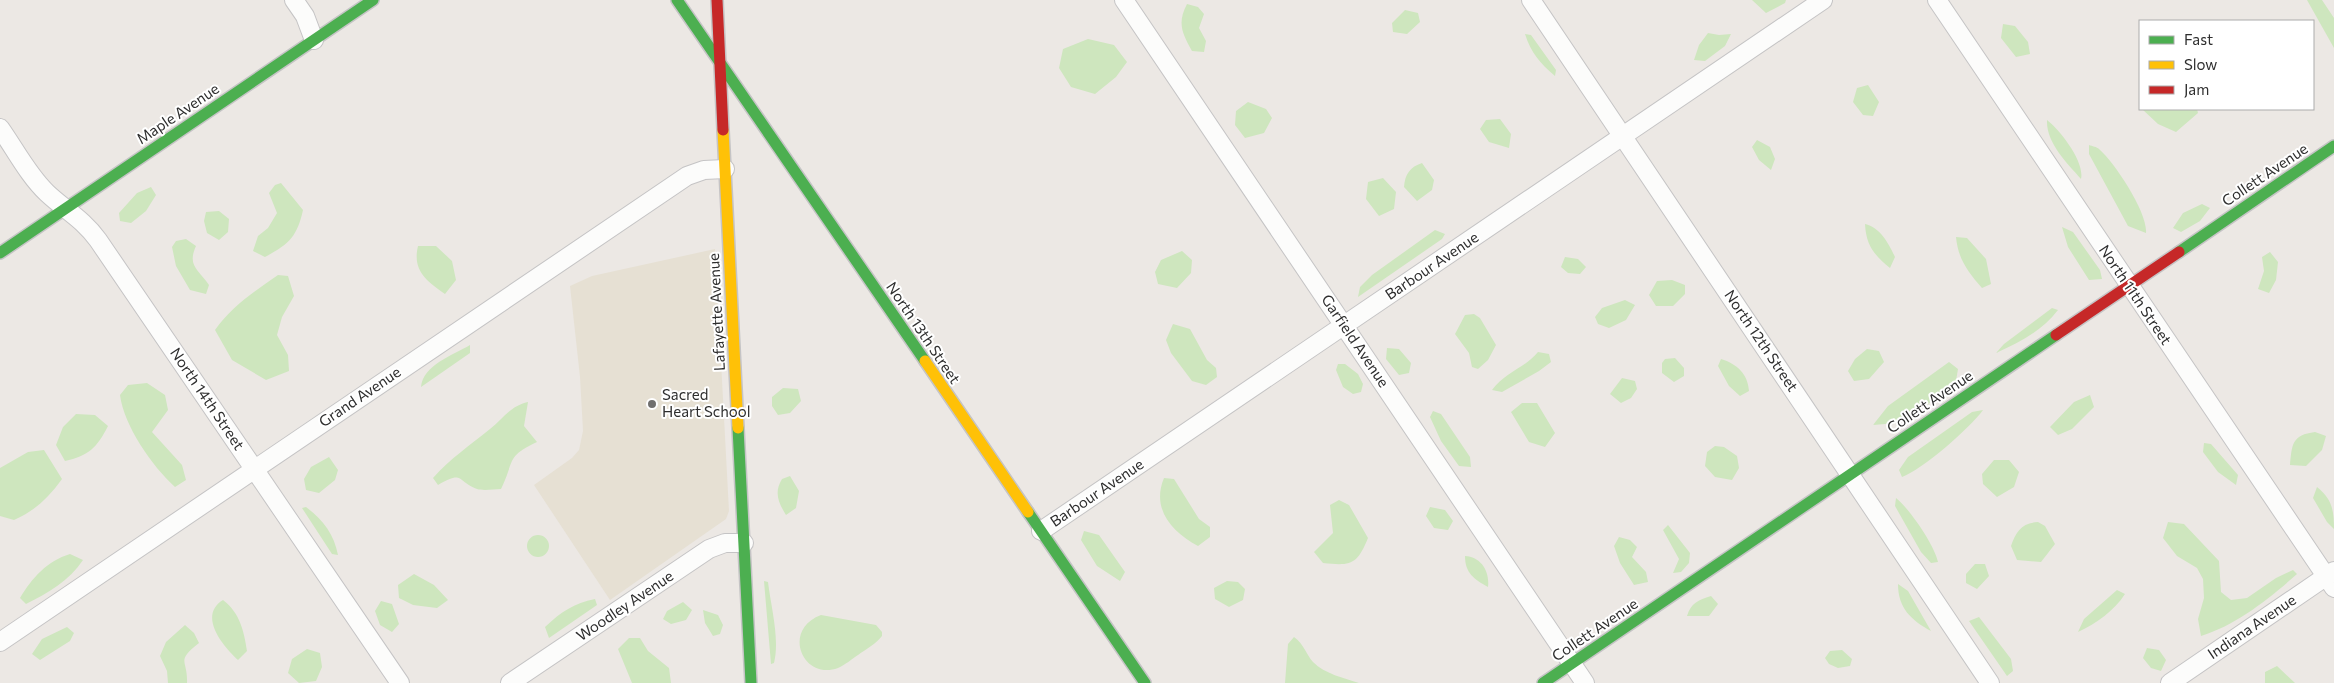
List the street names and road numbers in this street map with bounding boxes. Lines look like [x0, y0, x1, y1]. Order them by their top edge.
street label: Maple Avenue [133, 79, 222, 147]
street label: Collett Avenue [2218, 139, 2311, 210]
street label: Barbour Avenue [1381, 227, 1482, 303]
street label: North 11th Street [2096, 241, 2176, 348]
street label: Lafayette Avenue [704, 253, 728, 372]
street label: North 13th Street [883, 278, 965, 387]
street label: North 12th Street [1721, 286, 1802, 395]
street label: Garfield Avenue [1318, 291, 1393, 390]
street label: North 14th Street [167, 344, 249, 453]
street label: Grand Avenue [315, 362, 404, 430]
street label: Collett Avenue [1883, 366, 1976, 437]
street label: Barbour Avenue [1046, 454, 1147, 530]
street label: Woodley Avenue [573, 566, 676, 644]
street label: Indiana Avenue [2204, 590, 2299, 662]
street label: Collett Avenue [1548, 594, 1641, 665]

